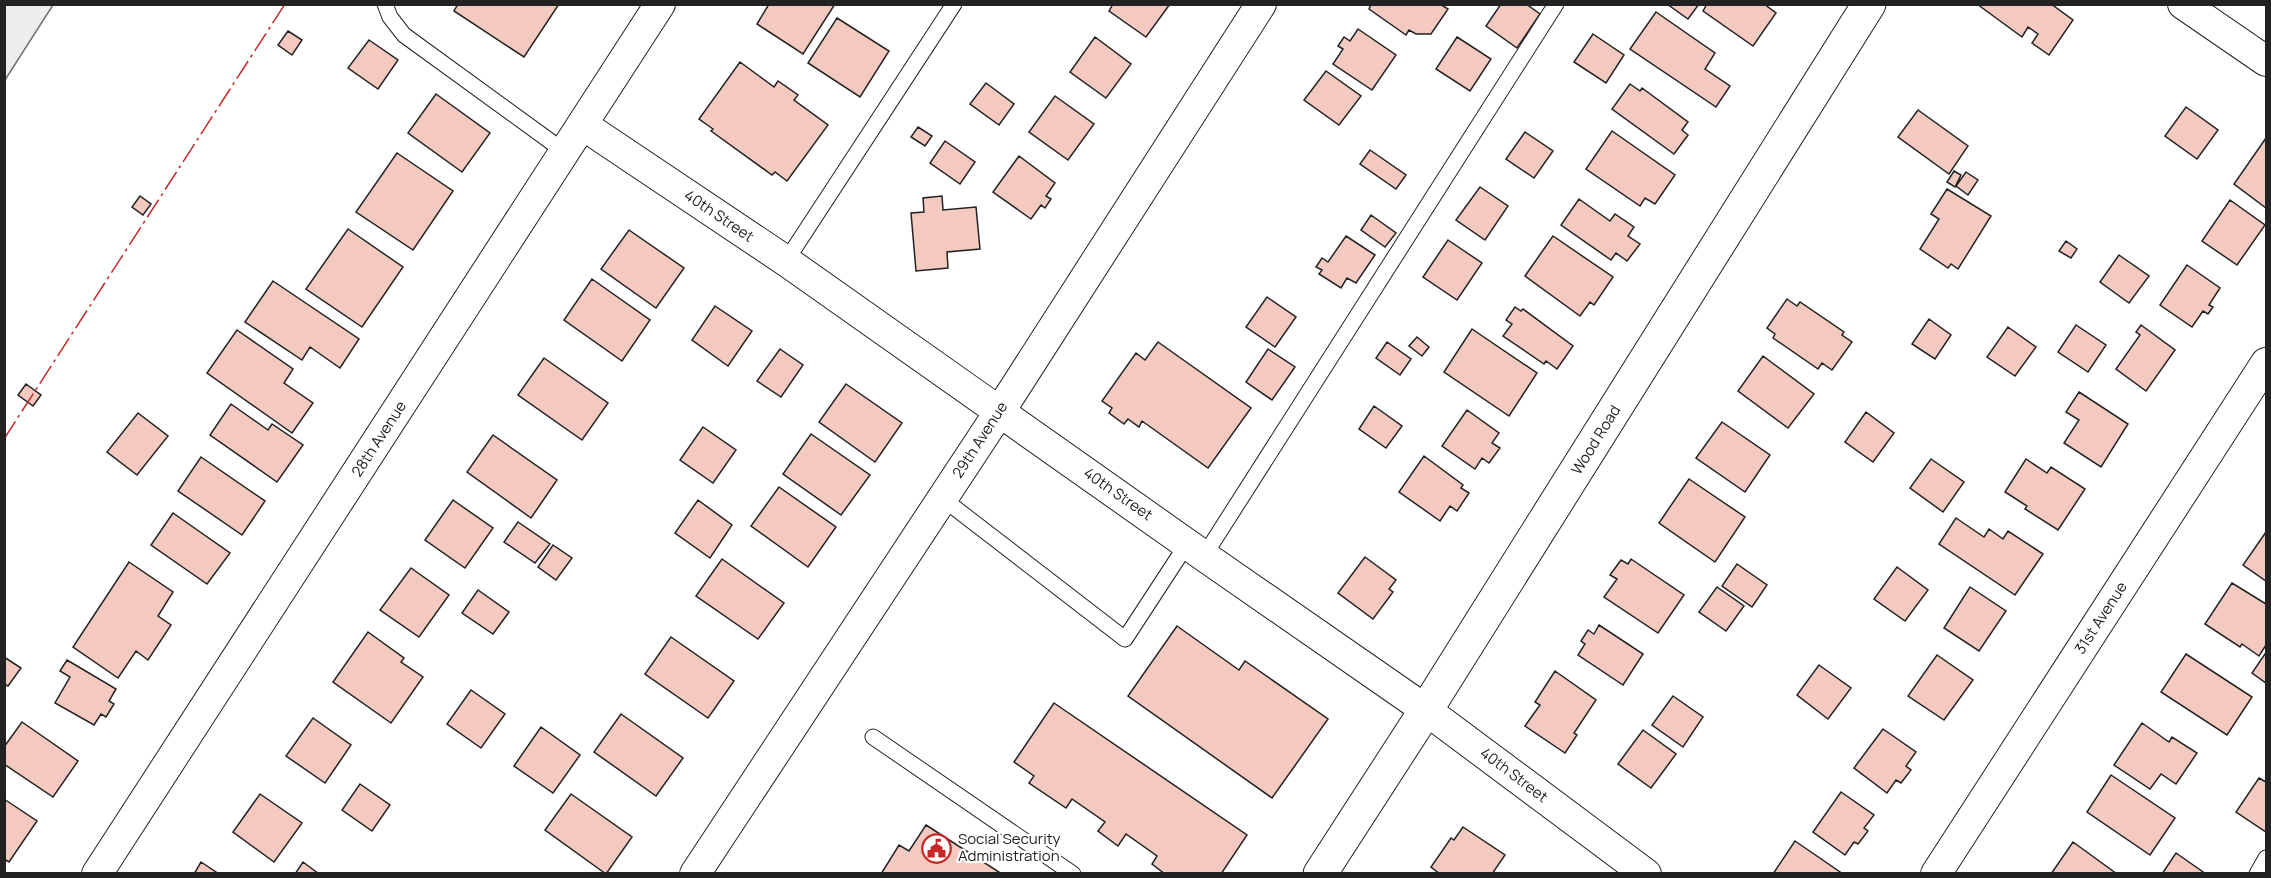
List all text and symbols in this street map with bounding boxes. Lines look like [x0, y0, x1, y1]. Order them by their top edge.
street label: 40th Street [680, 185, 758, 247]
street label: 28th Avenue [346, 397, 411, 481]
street label: 29th Avenue [947, 397, 1012, 482]
street label: Wood Road [1566, 401, 1625, 479]
street label: 40th Street [1080, 462, 1157, 525]
street label: 31st Avenue [2069, 577, 2132, 658]
street label: 40th Street [1476, 742, 1553, 807]
place label: Social Security Administration [958, 828, 1060, 866]
public building icon: Social Security Administration [921, 832, 953, 864]

